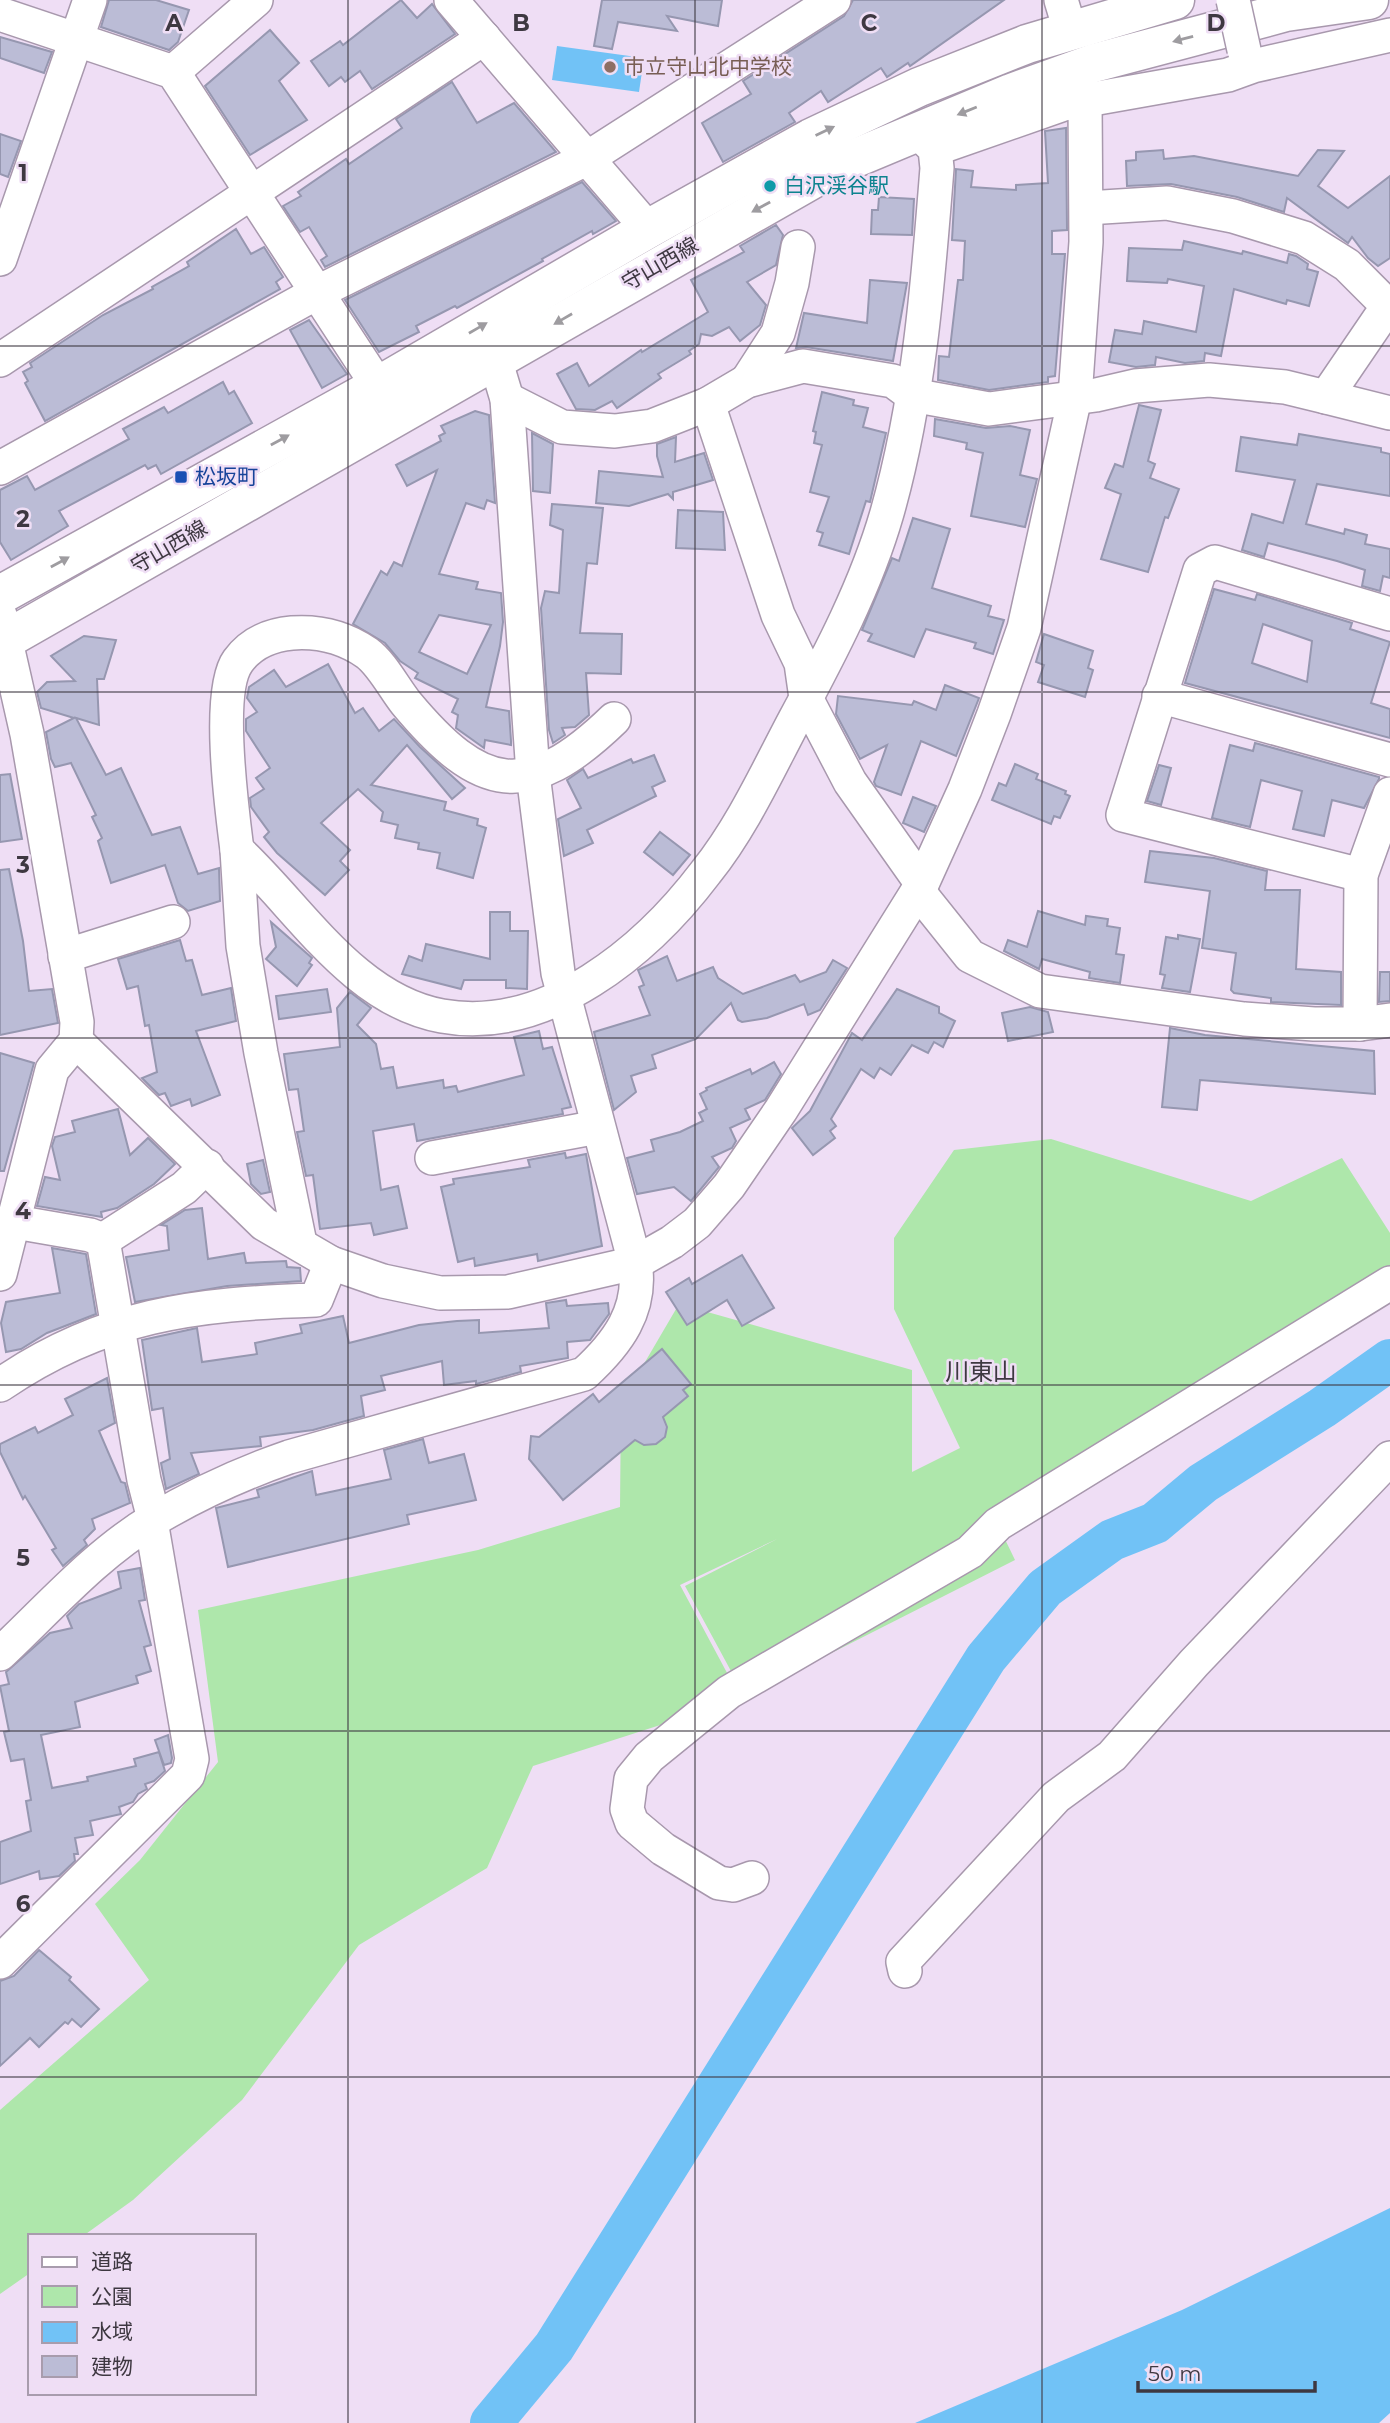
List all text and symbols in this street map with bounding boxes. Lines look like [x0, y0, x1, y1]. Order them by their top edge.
text: A [164, 9, 183, 37]
text: B [512, 9, 530, 37]
text: C [861, 9, 878, 37]
text: D [1207, 9, 1226, 37]
one-way arrow [1172, 35, 1193, 45]
place label: 市立守山北中学校 [624, 54, 792, 79]
marker: 市立守山北中学校 [602, 59, 618, 75]
one-way arrow [956, 105, 977, 116]
one-way arrow [815, 125, 835, 137]
text: 1 [18, 159, 28, 187]
place label: 白沢渓谷駅 [784, 173, 889, 198]
marker: 白沢渓谷駅 [762, 178, 778, 194]
one-way arrow [752, 201, 771, 213]
street label: 守山西線 [617, 232, 702, 295]
one-way arrow [554, 313, 573, 325]
one-way arrow [468, 322, 488, 334]
one-way arrow [271, 434, 290, 446]
place label: 松坂町 [195, 464, 258, 489]
marker: 松坂町 [173, 469, 189, 485]
text: 2 [16, 505, 30, 533]
street label: 守山西線 [126, 515, 211, 578]
one-way arrow [50, 556, 69, 568]
text: 3 [15, 851, 30, 879]
text: 4 [15, 1197, 31, 1225]
district label: 川東山 [945, 1357, 1017, 1386]
text: 5 [16, 1544, 30, 1572]
text: 6 [16, 1890, 31, 1918]
legend [28, 2234, 256, 2395]
text: 道路 [91, 2249, 133, 2274]
text: 公園 [91, 2284, 133, 2309]
text: 水域 [91, 2319, 133, 2344]
scale bar [1138, 2350, 1315, 2394]
text: 建物 [91, 2354, 133, 2379]
text: 50 m [1148, 2361, 1202, 2386]

